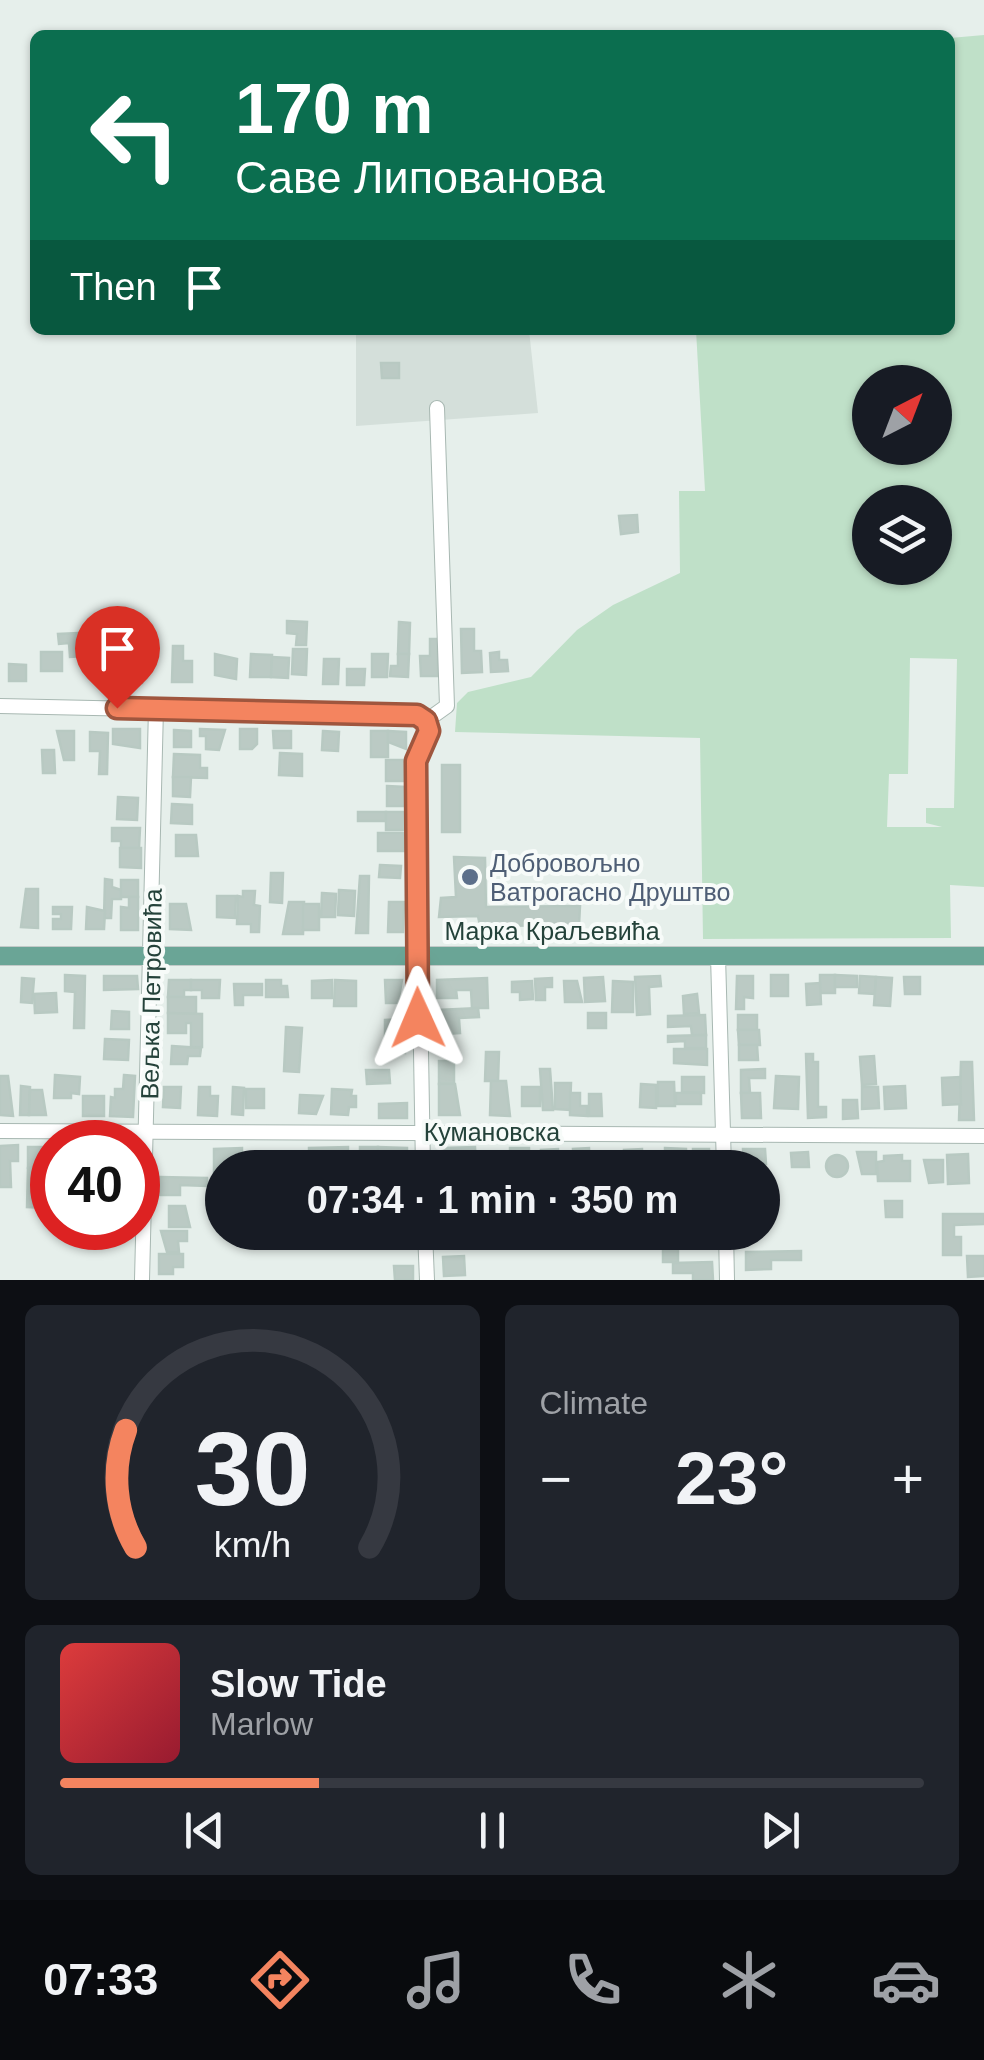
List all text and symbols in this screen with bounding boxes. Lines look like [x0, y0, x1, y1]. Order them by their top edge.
icon: left [70, 70, 200, 200]
text: 170 m [235, 70, 433, 148]
text: Саве Липованова [235, 152, 605, 203]
icon: arrive [177, 260, 232, 315]
text: Then [70, 266, 157, 308]
north arrow [852, 365, 952, 465]
map controls [852, 365, 952, 585]
button: layers [852, 485, 952, 585]
pin [75, 606, 160, 709]
icon: arrive [90, 621, 145, 676]
place label: Добровољно Ватрогасно Друштво [490, 849, 730, 906]
marker: Добровољно Ватрогасно Друштво [459, 866, 481, 888]
street label: Вељка Петровића [135, 888, 167, 1100]
street label: Марка Краљевића [444, 917, 660, 945]
position arrow [366, 966, 470, 1070]
street label: Кумановска [424, 1118, 560, 1146]
speed limit sign: 40 [30, 1120, 160, 1250]
text: 07:34 · 1 min · 350 m [307, 1179, 678, 1221]
text: Climate [540, 1385, 648, 1421]
text: 30 [194, 1411, 310, 1527]
text: 23° [675, 1436, 788, 1520]
text: − [540, 1448, 572, 1510]
text: + [892, 1448, 924, 1510]
text: km/h [214, 1525, 291, 1565]
text: Slow Tide [210, 1663, 387, 1705]
text: Marlow [210, 1706, 313, 1742]
icon: previous [177, 1803, 232, 1858]
icon: pause [465, 1803, 520, 1858]
icon: next [753, 1803, 808, 1858]
icon: directions [245, 1945, 315, 2015]
icon: music [401, 1945, 471, 2015]
icon: phone [558, 1945, 628, 2015]
icon: climate [714, 1945, 784, 2015]
icon: car [871, 1945, 941, 2015]
text: 07:33 [43, 1954, 158, 2005]

